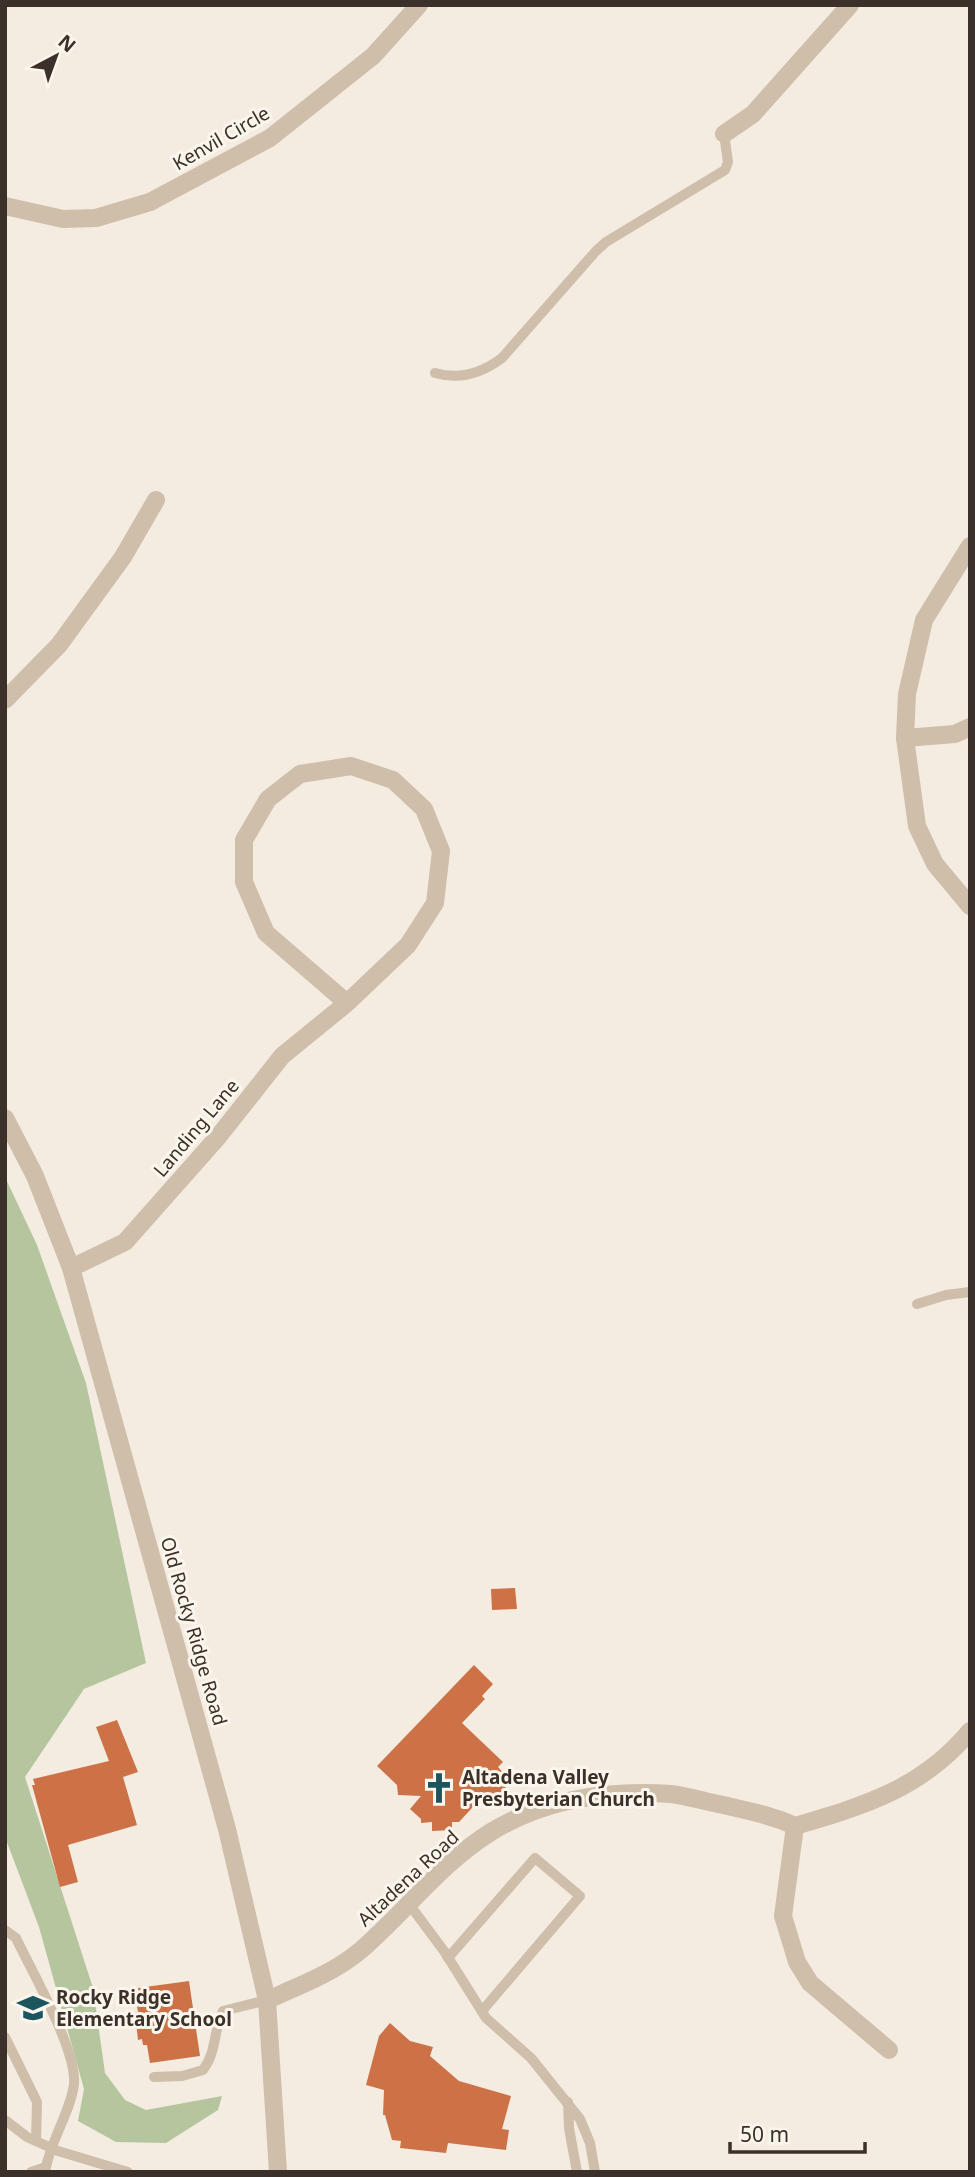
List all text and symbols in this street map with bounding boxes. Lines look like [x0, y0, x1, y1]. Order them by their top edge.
north arrow [21, 21, 91, 91]
text: N [53, 28, 82, 58]
street label: Kenvil Circle [168, 100, 274, 176]
street label: Landing Lane [147, 1074, 245, 1182]
street label: Old Rocky Ridge Road [155, 1534, 233, 1728]
place label: Altadena Valley Presbyterian Church [462, 1764, 655, 1812]
church icon: Altadena Valley Presbyterian Church [422, 1771, 456, 1805]
street label: Altadena Road [352, 1824, 464, 1932]
place label: Rocky Ridge Elementary School [56, 1984, 232, 2032]
school or university icon: Rocky Ridge Elementary School [16, 1991, 50, 2025]
scale bar [730, 2110, 865, 2154]
text: 50 m [740, 2120, 789, 2148]

